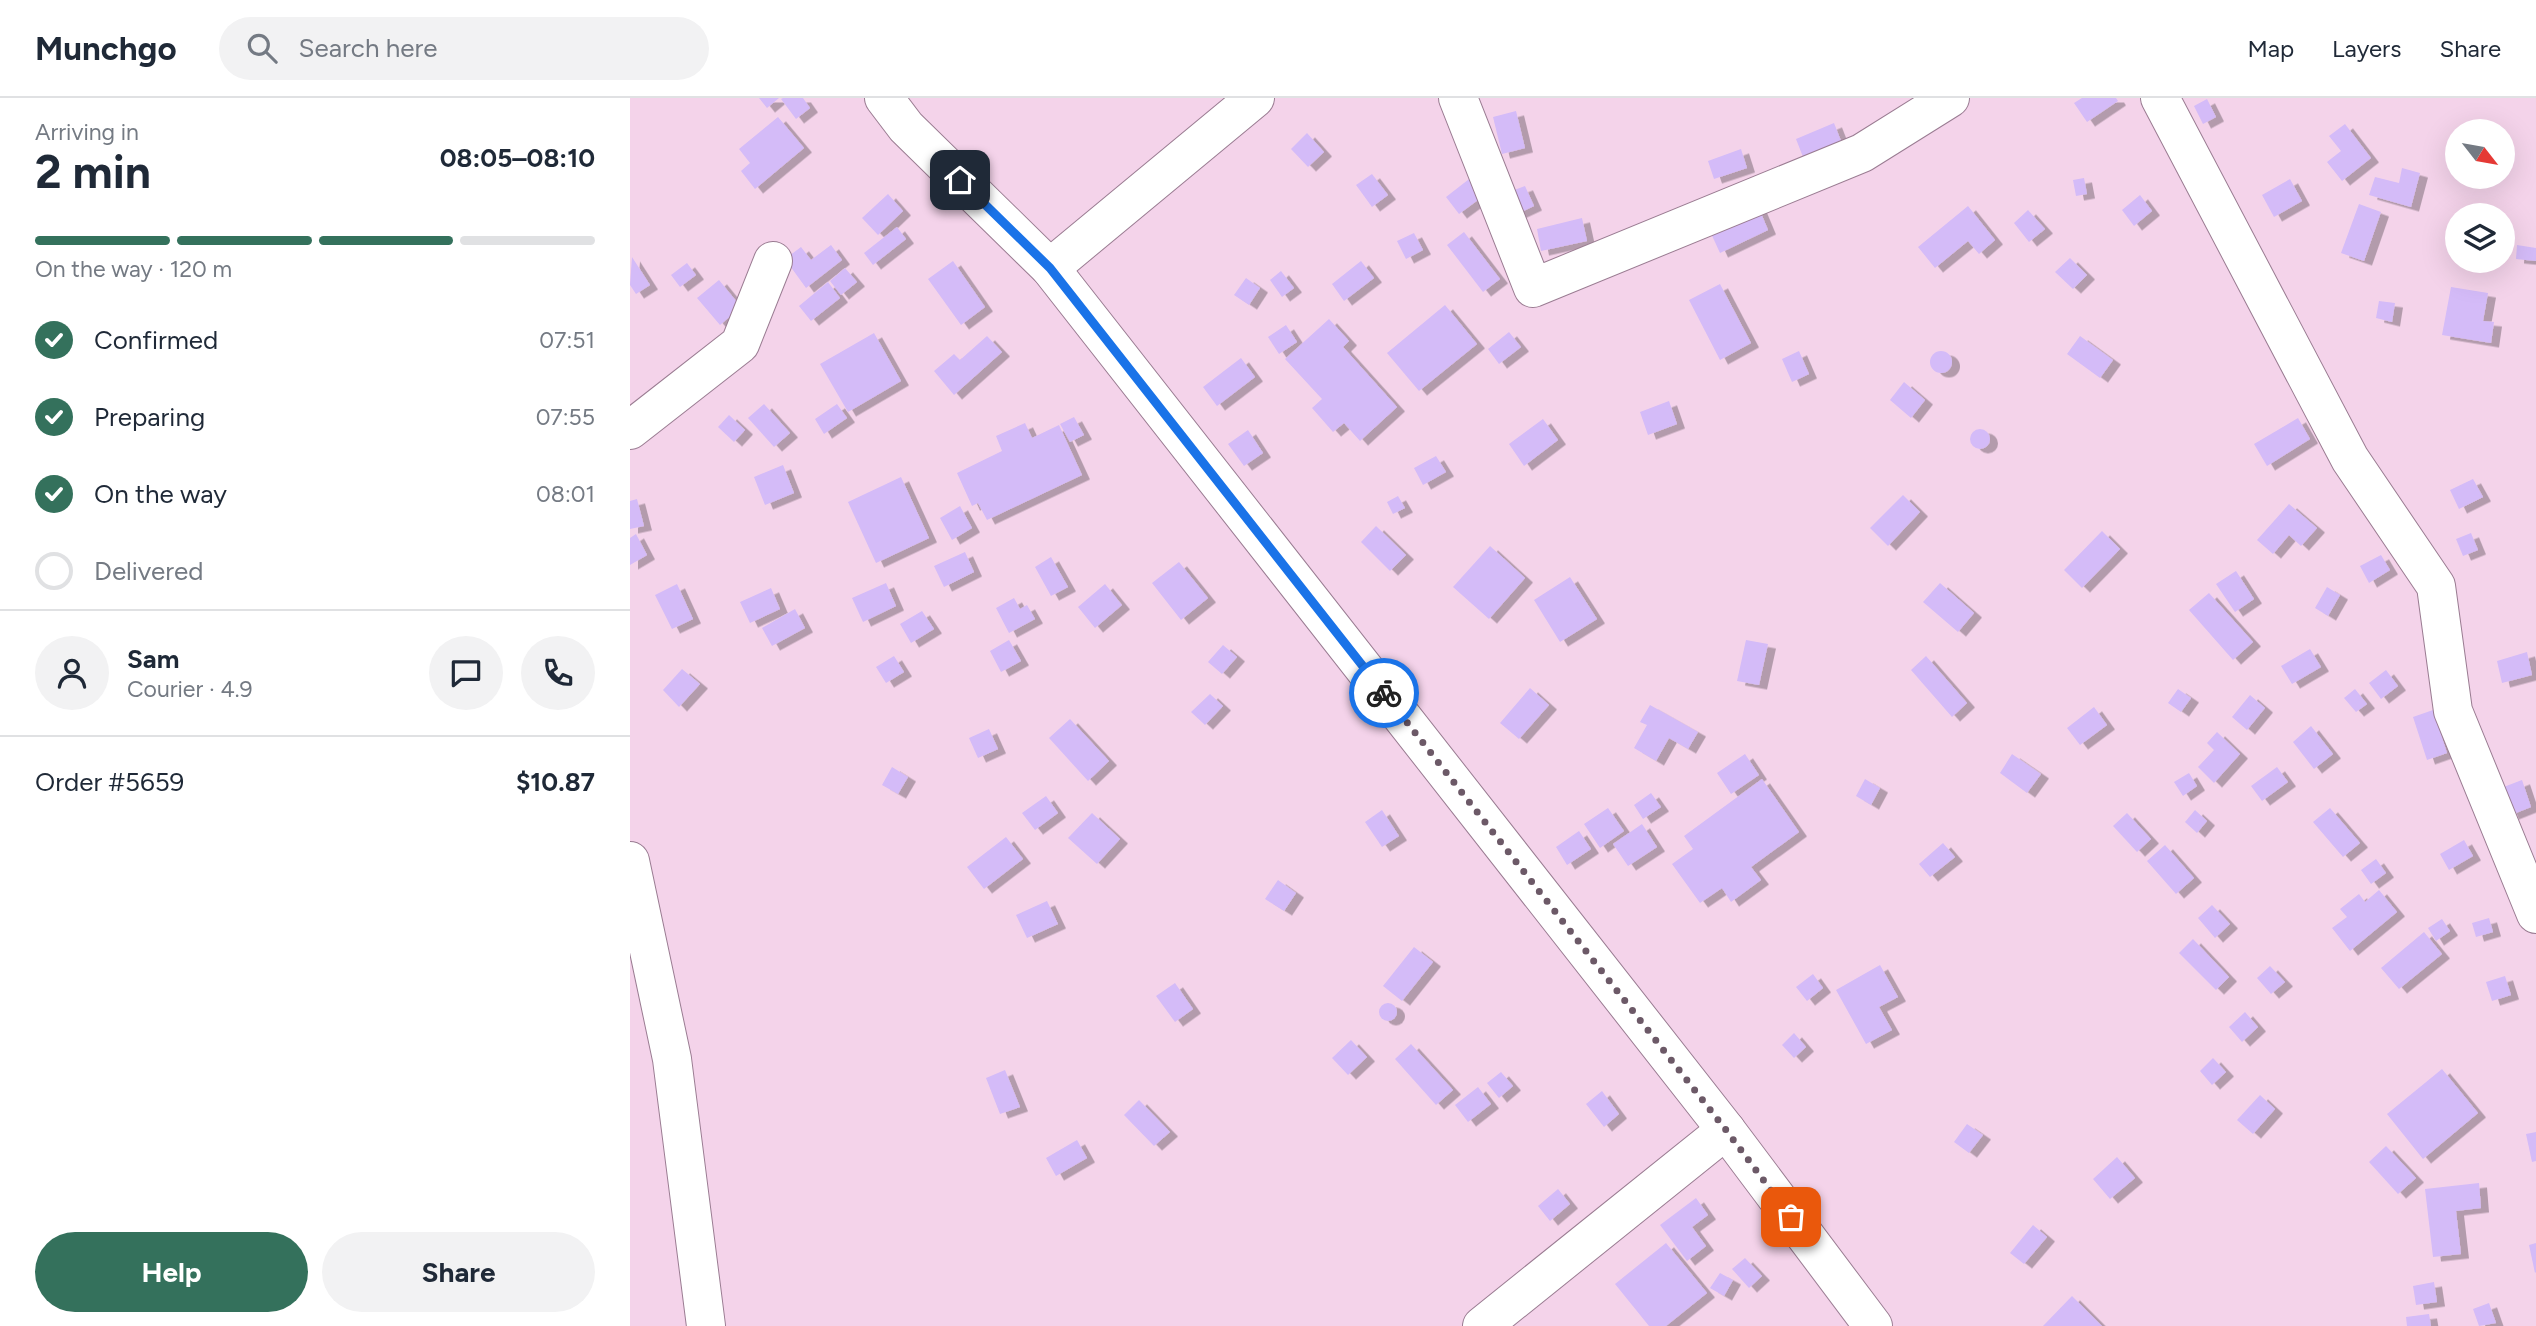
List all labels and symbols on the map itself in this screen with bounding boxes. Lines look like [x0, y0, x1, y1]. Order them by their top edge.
north arrow [2445, 119, 2515, 189]
pin [930, 150, 990, 210]
courier [1349, 658, 1419, 728]
pin [1761, 1187, 1821, 1247]

